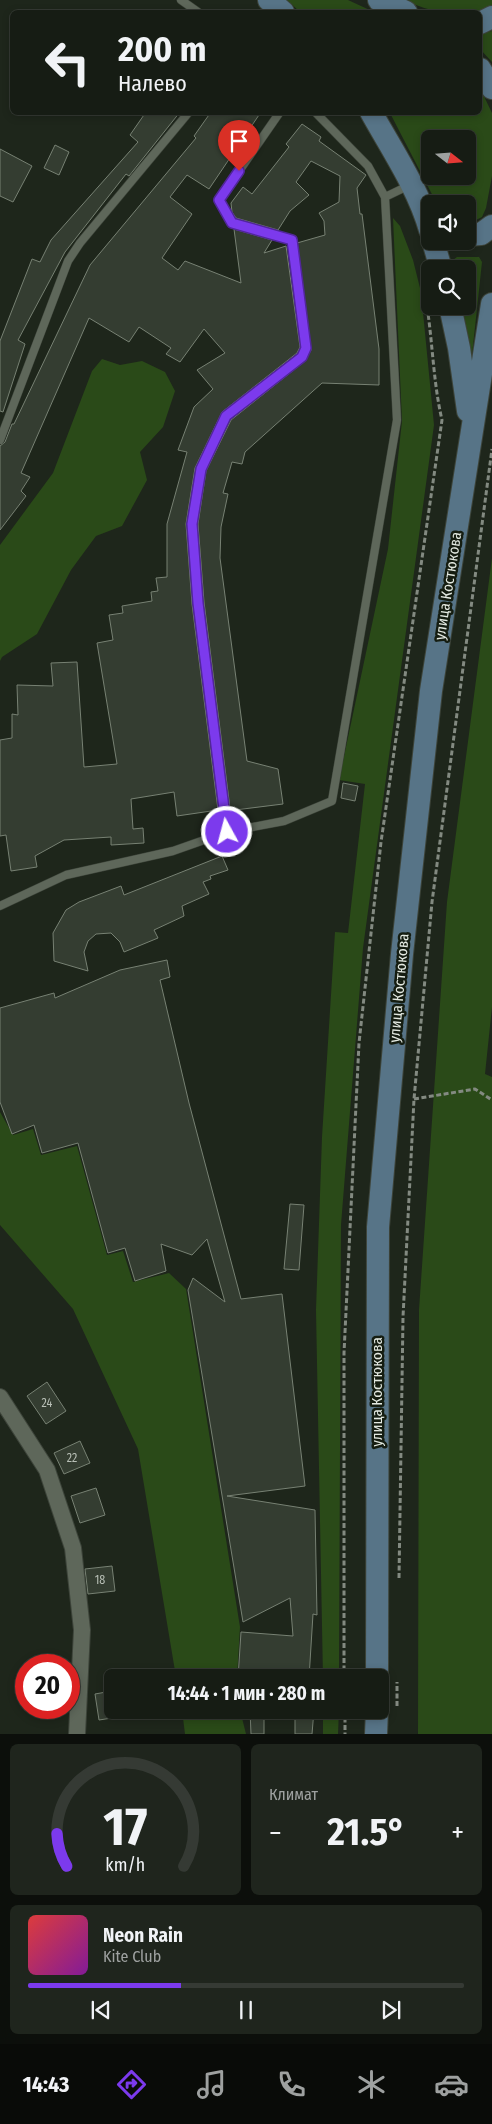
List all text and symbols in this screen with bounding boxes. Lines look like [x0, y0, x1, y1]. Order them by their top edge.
text: 200 m [118, 28, 206, 70]
icon: left [35, 30, 100, 95]
text: Налево [118, 70, 187, 97]
pin [218, 120, 260, 171]
icon: arrive [225, 127, 253, 155]
north arrow [421, 130, 476, 185]
map controls [421, 130, 476, 315]
button: sound [421, 195, 476, 250]
button: search [421, 260, 476, 315]
street label: улица Костюкова [431, 531, 465, 641]
position arrow [200, 805, 252, 857]
street label: улица Костюкова [385, 933, 413, 1043]
street label: улица Костюкова [368, 1337, 386, 1447]
house number: 24 [42, 1396, 53, 1410]
house number: 22 [67, 1451, 77, 1465]
house number: 18 [95, 1573, 105, 1587]
speed limit sign: 20 [15, 1654, 80, 1719]
text: 14:44 · 1 мин · 280 m [168, 1682, 325, 1705]
text: Климат [269, 1785, 318, 1804]
text: 17 [103, 1796, 148, 1859]
text: 21.5° [327, 1809, 406, 1855]
text: − [269, 1816, 282, 1849]
text: + [451, 1816, 464, 1849]
text: km/h [106, 1854, 145, 1876]
text: Neon Rain [103, 1924, 183, 1947]
text: Kite Club [103, 1947, 161, 1966]
icon: previous [87, 1996, 115, 2024]
icon: pause [232, 1996, 260, 2024]
icon: next [377, 1996, 405, 2024]
icon: directions [114, 2067, 149, 2102]
icon: music [194, 2067, 229, 2102]
icon: phone [274, 2067, 309, 2102]
icon: climate [354, 2067, 389, 2102]
icon: car [434, 2067, 469, 2102]
text: 14:43 [22, 2071, 70, 2098]

